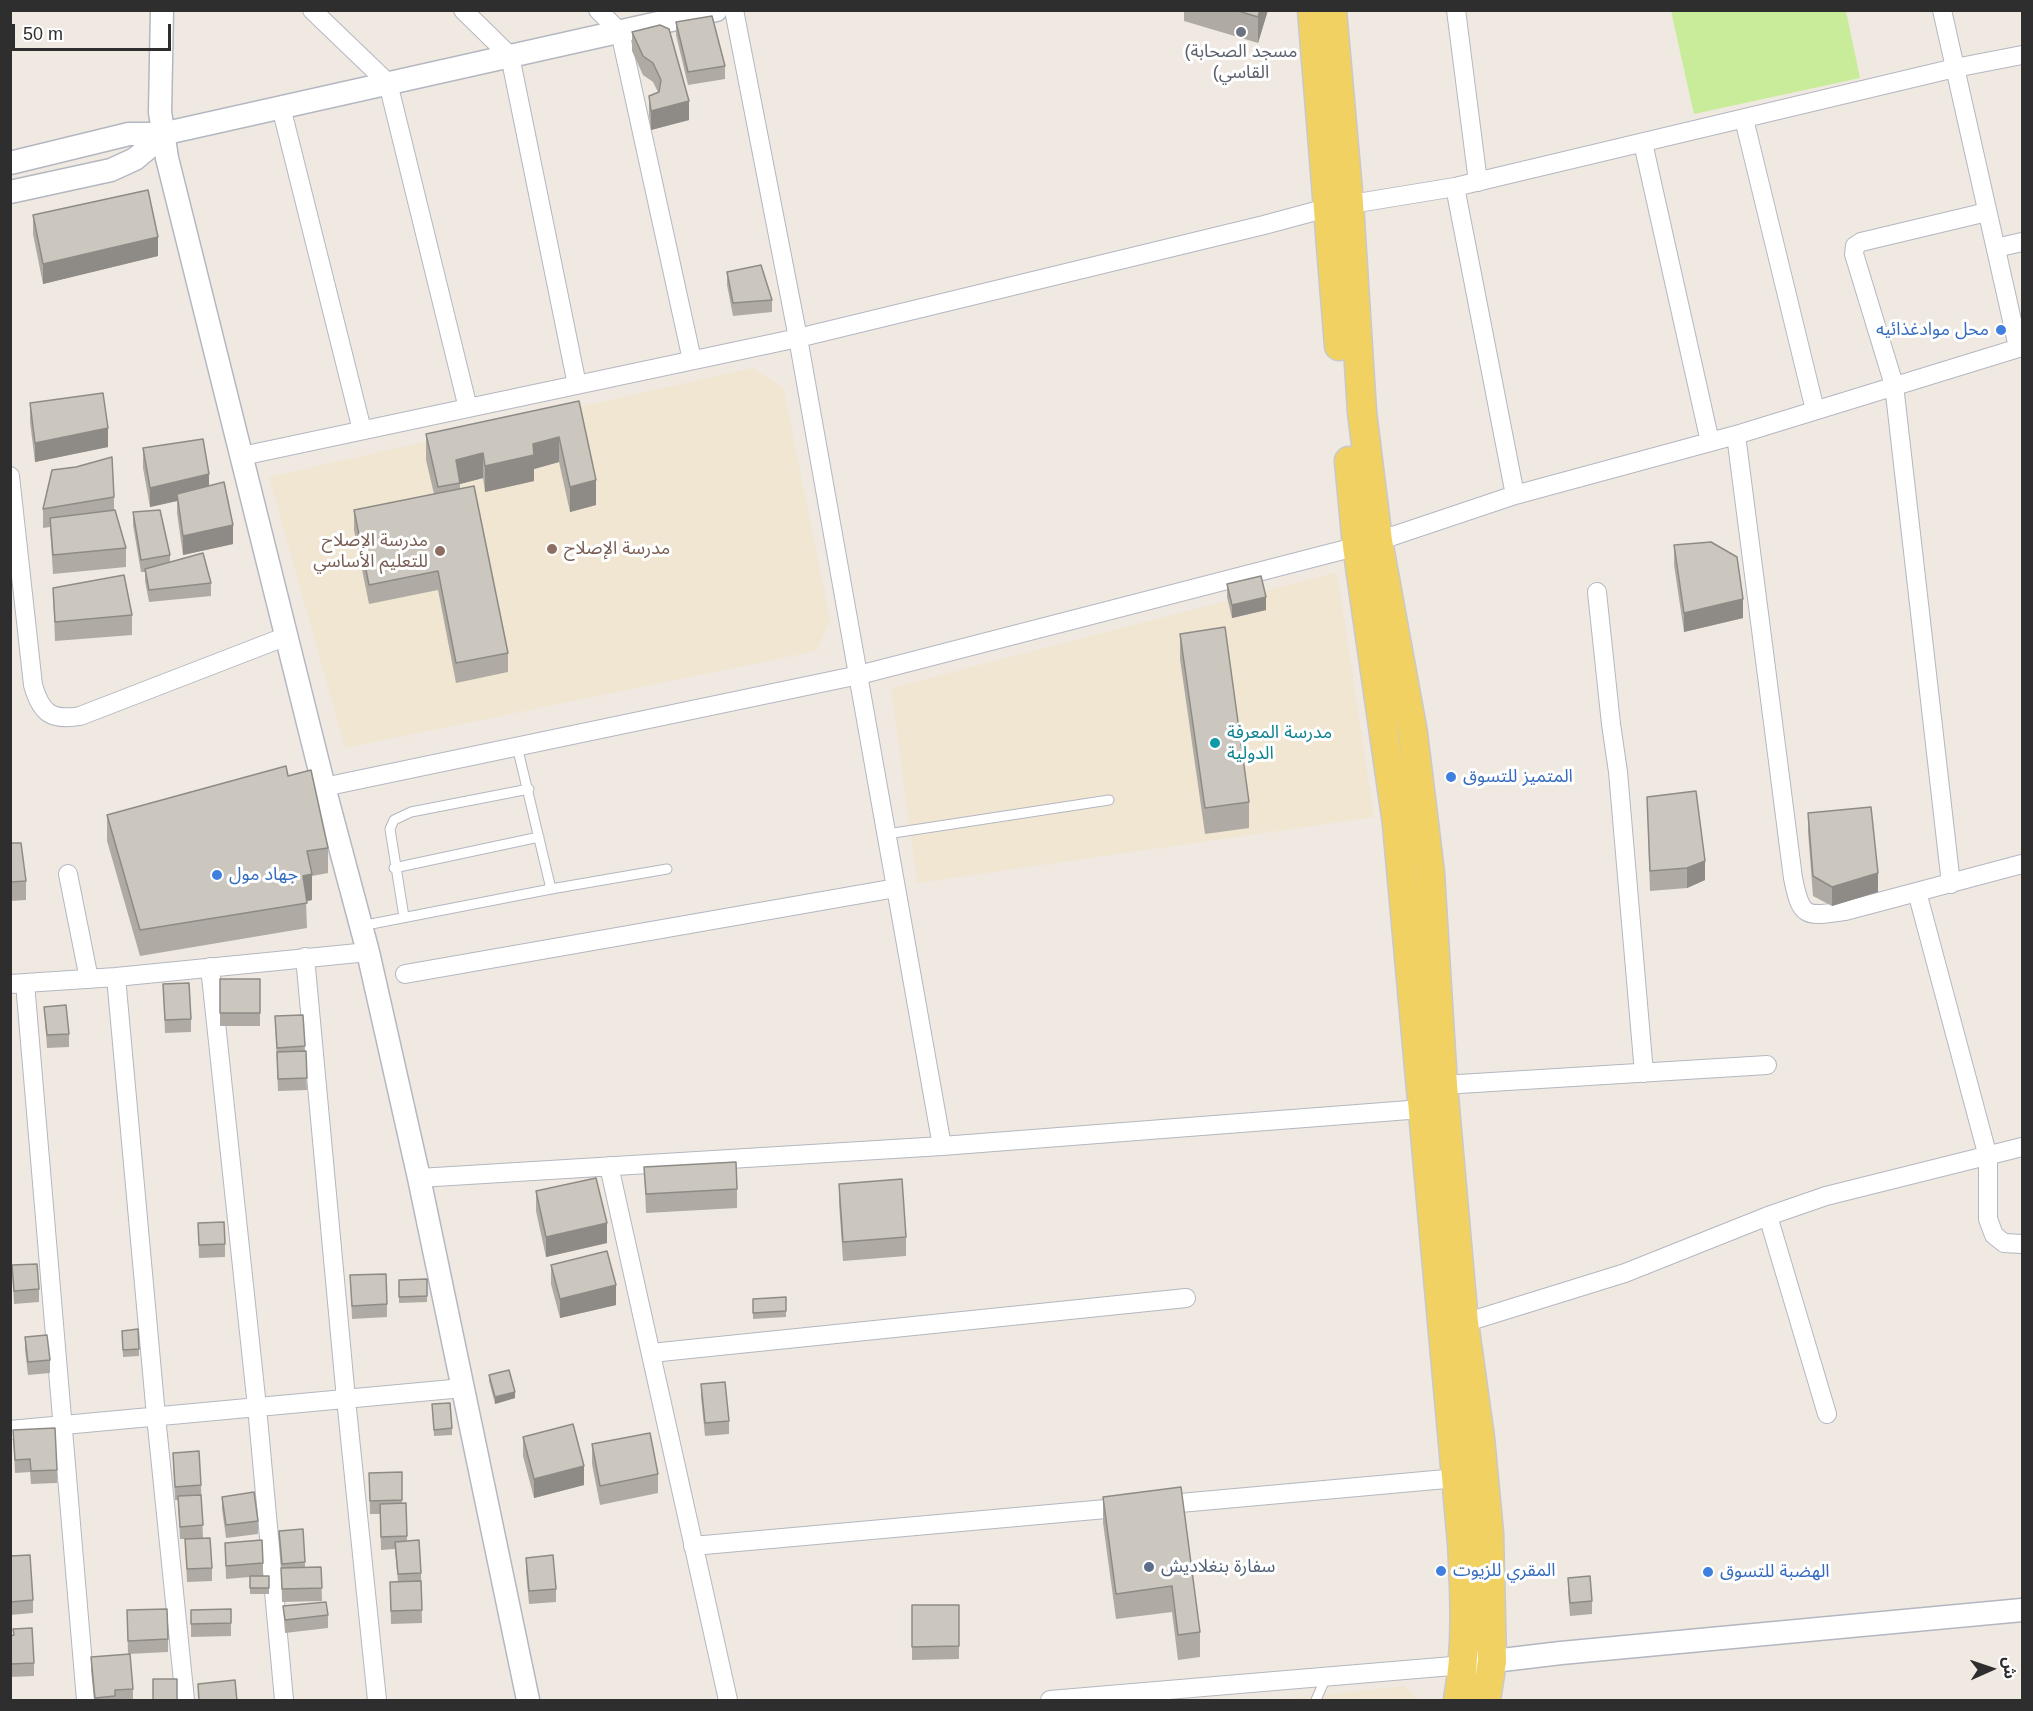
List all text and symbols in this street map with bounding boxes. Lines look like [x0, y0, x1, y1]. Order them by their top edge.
scale bar [15, 12, 174, 50]
text: 50 m [23, 24, 63, 44]
marker: (مسجد الصحابة (القاسي [1234, 25, 1248, 39]
place label: (مسجد الصحابة (القاسي [1184, 41, 1298, 84]
place label: محل موادغذائيه [1876, 319, 1989, 341]
marker: محل موادغذائيه [1994, 323, 2008, 337]
place label: مدرسة الإصلاح للتعليم الأساسي [313, 530, 428, 572]
place label: مدرسة الإصلاح [564, 538, 670, 560]
marker: مدرسة الإصلاح [545, 542, 559, 556]
marker: مدرسة الإصلاح للتعليم الأساسي [433, 544, 447, 558]
place label: مدرسة المعرفة الدولية [1227, 722, 1332, 764]
marker: مدرسة المعرفة الدولية [1208, 736, 1222, 750]
place label: المتميز للتسوق [1463, 766, 1573, 788]
marker: المتميز للتسوق [1444, 770, 1458, 784]
place label: جهاد مول [229, 864, 298, 886]
marker: جهاد مول [210, 868, 224, 882]
place label: سفارة بنغلاديش [1161, 1556, 1275, 1578]
marker: سفارة بنغلاديش [1142, 1560, 1156, 1574]
place label: المقري للزيوت [1453, 1560, 1556, 1582]
place label: الهضبة للتسوق [1720, 1561, 1830, 1583]
marker: المقري للزيوت [1434, 1564, 1448, 1578]
marker: الهضبة للتسوق [1701, 1565, 1715, 1579]
north arrow [1961, 1639, 2021, 1699]
text: ش [2000, 1657, 2019, 1679]

